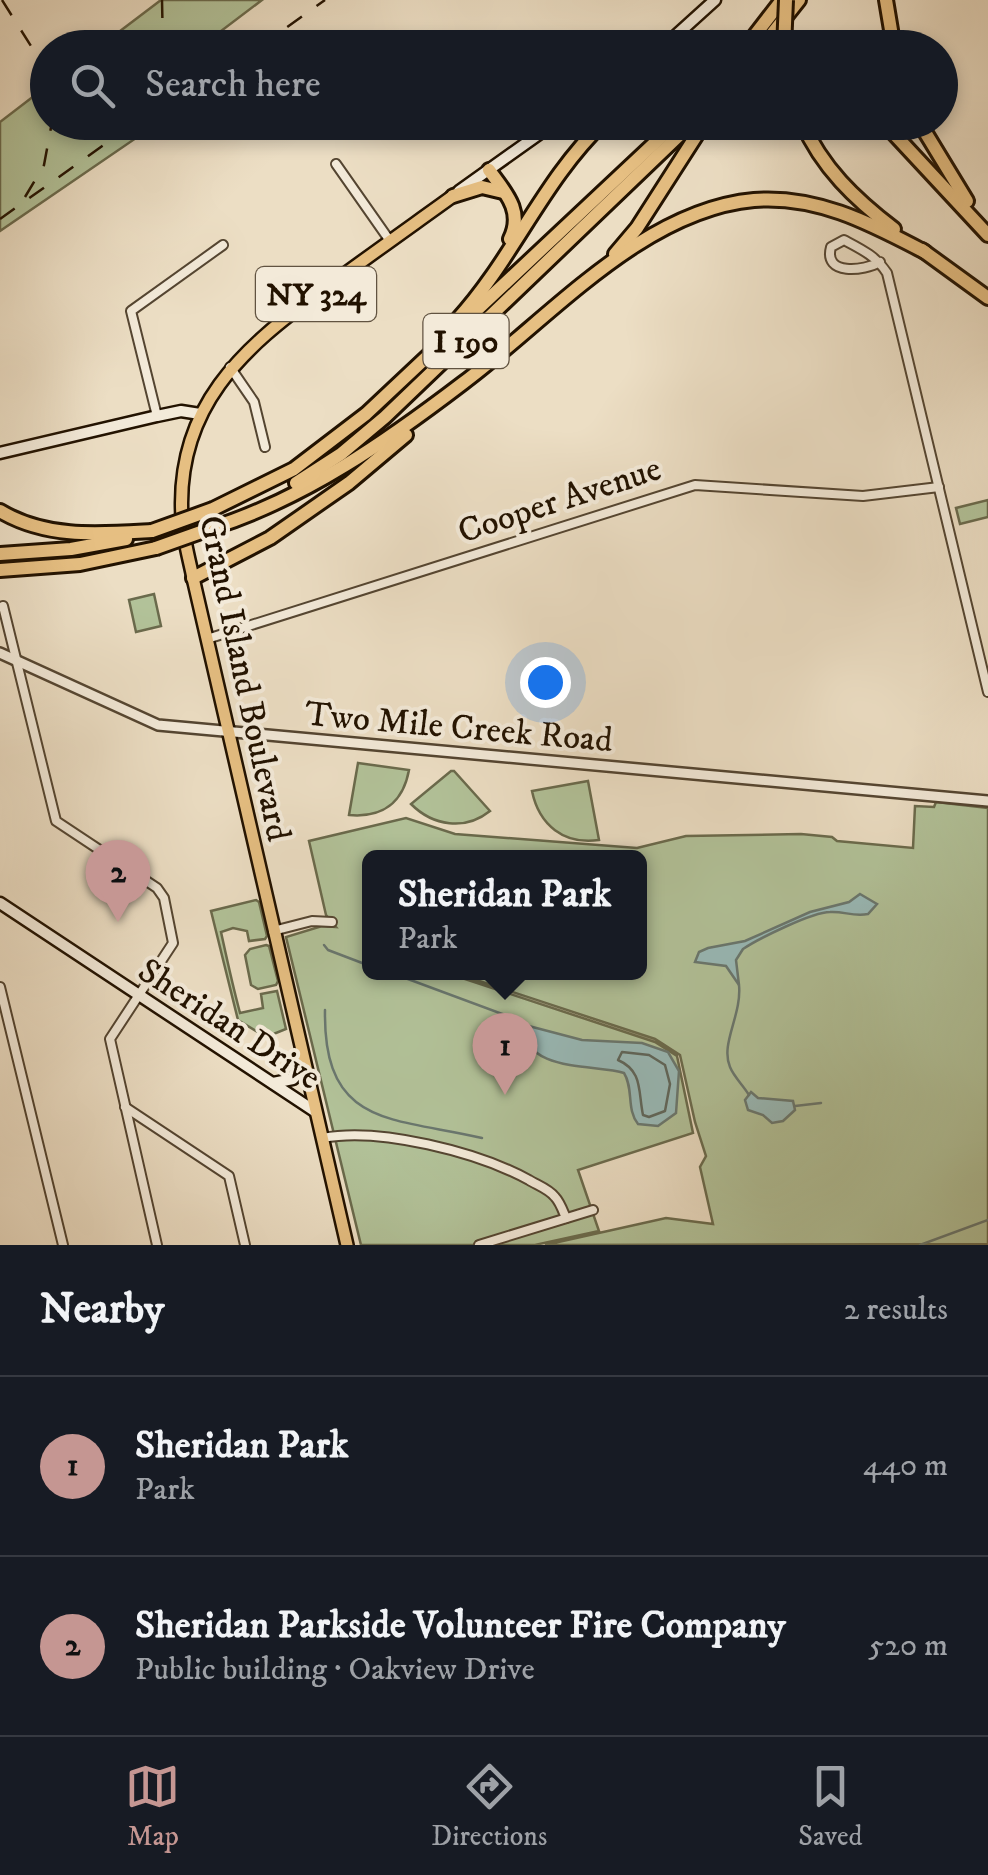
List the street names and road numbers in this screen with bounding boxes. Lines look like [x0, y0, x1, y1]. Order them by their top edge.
road number: NY 324 [256, 267, 376, 321]
road number: I 190 [424, 314, 508, 368]
street label: Cooper Avenue [453, 447, 667, 554]
street label: Grand Island Boulevard [188, 512, 300, 846]
street label: Two Mile Creek Road [303, 693, 615, 763]
street label: Sheridan Drive [129, 949, 329, 1100]

